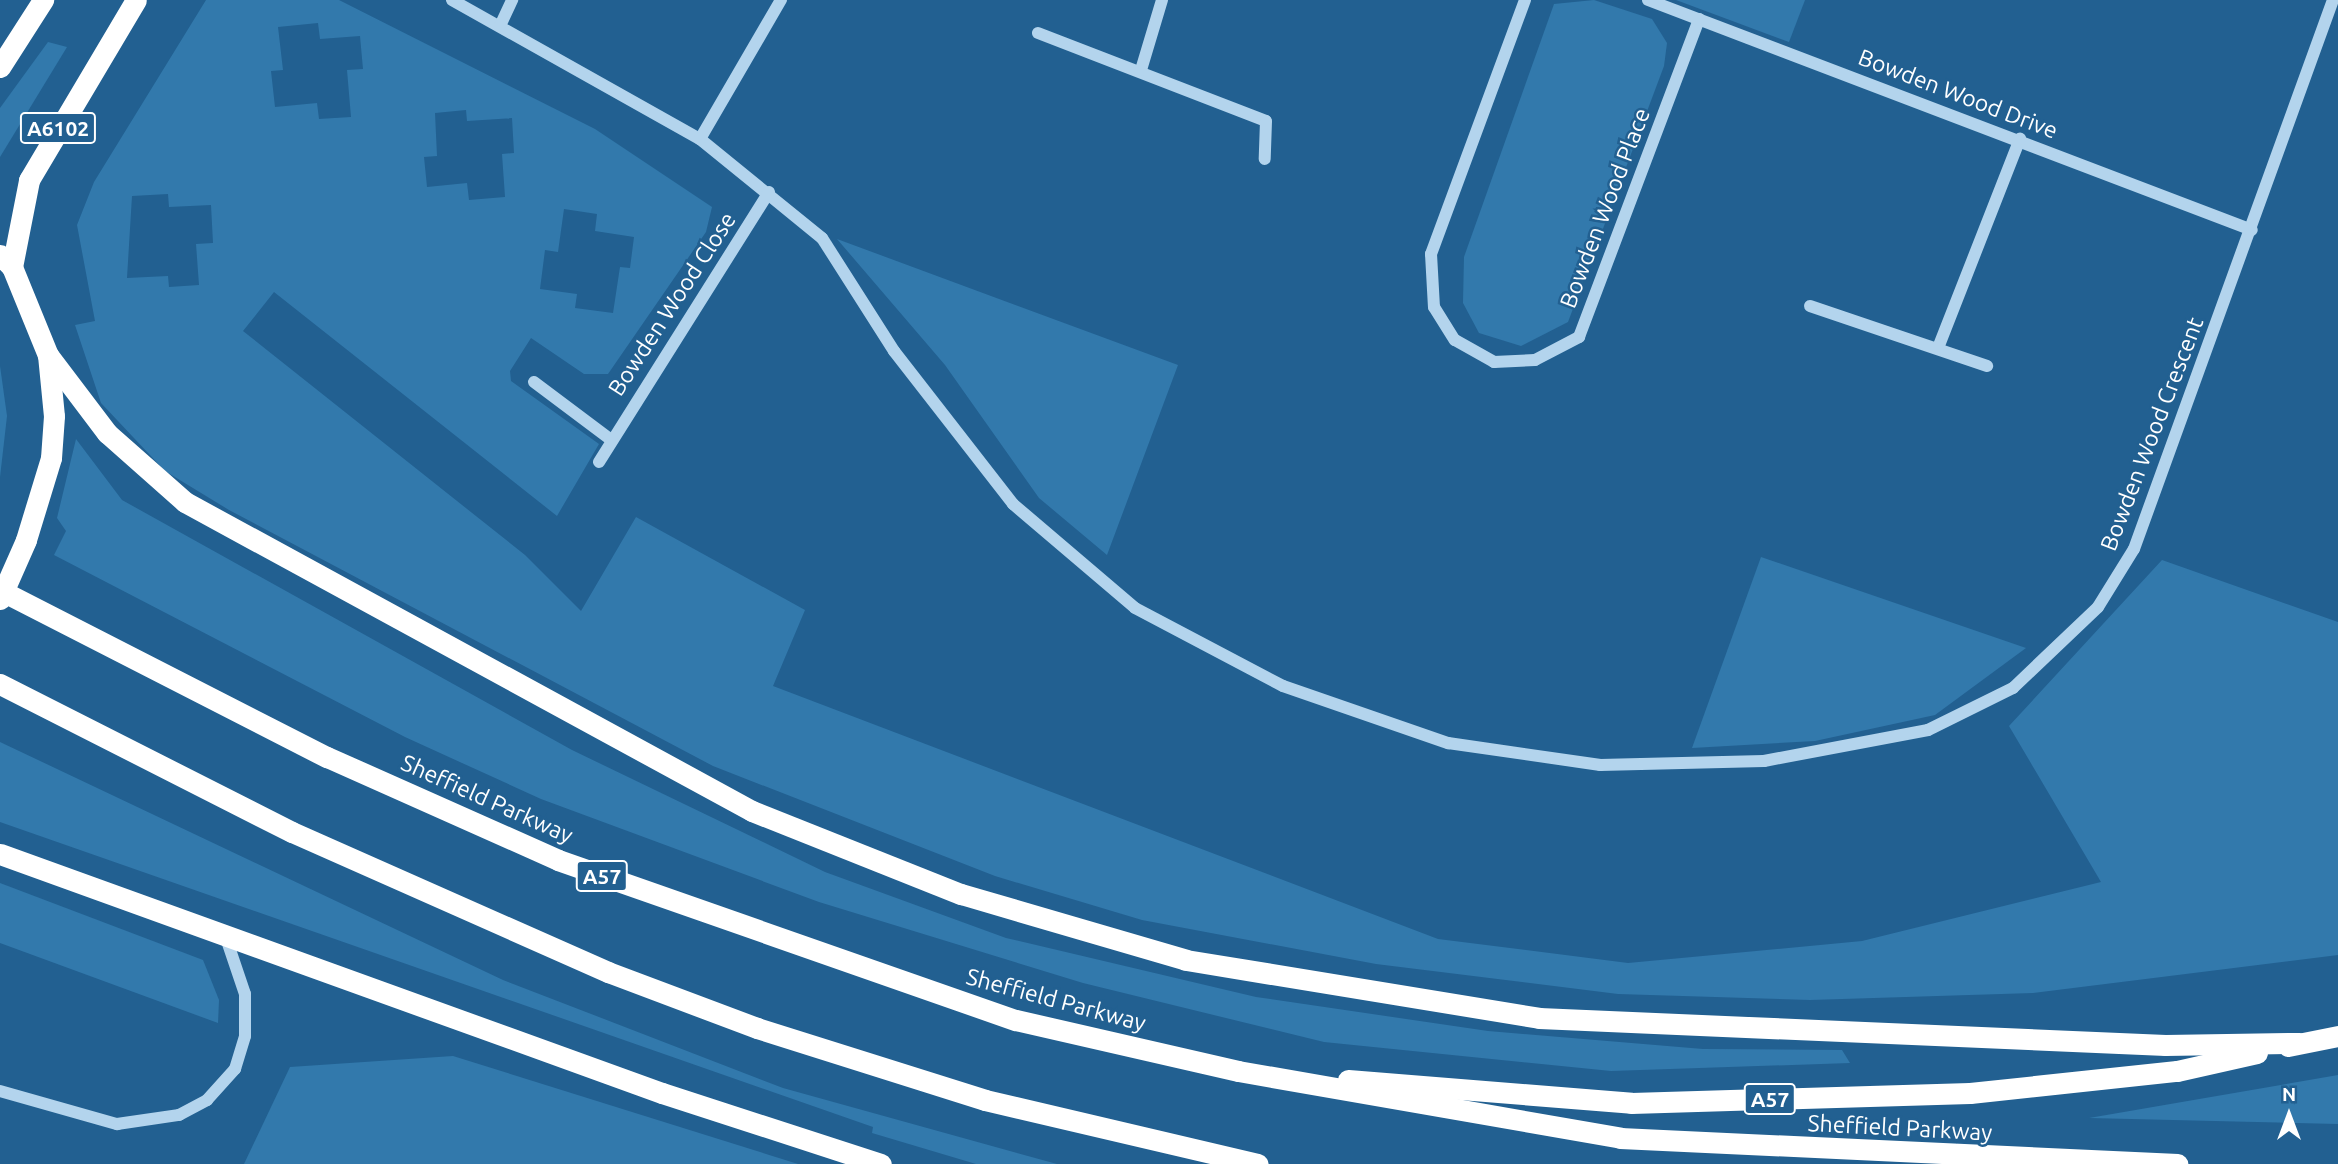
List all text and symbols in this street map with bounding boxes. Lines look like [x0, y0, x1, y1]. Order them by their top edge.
street label: Bowden Wood Drive [1854, 43, 2062, 145]
street label: Bowden Wood Place [1554, 104, 1656, 312]
road number: A6102 [20, 110, 96, 146]
street label: Bowden Wood Close [602, 207, 742, 401]
street label: Bowden Wood Crescent [2095, 313, 2209, 555]
street label: Sheffield Parkway [397, 749, 577, 849]
road number: A57 [576, 858, 628, 894]
street label: Sheffield Parkway [963, 963, 1149, 1037]
north arrow [2254, 1080, 2324, 1150]
road number: A57 [1744, 1082, 1796, 1116]
text: N [2282, 1083, 2296, 1105]
street label: Sheffield Parkway [1807, 1109, 1993, 1147]

